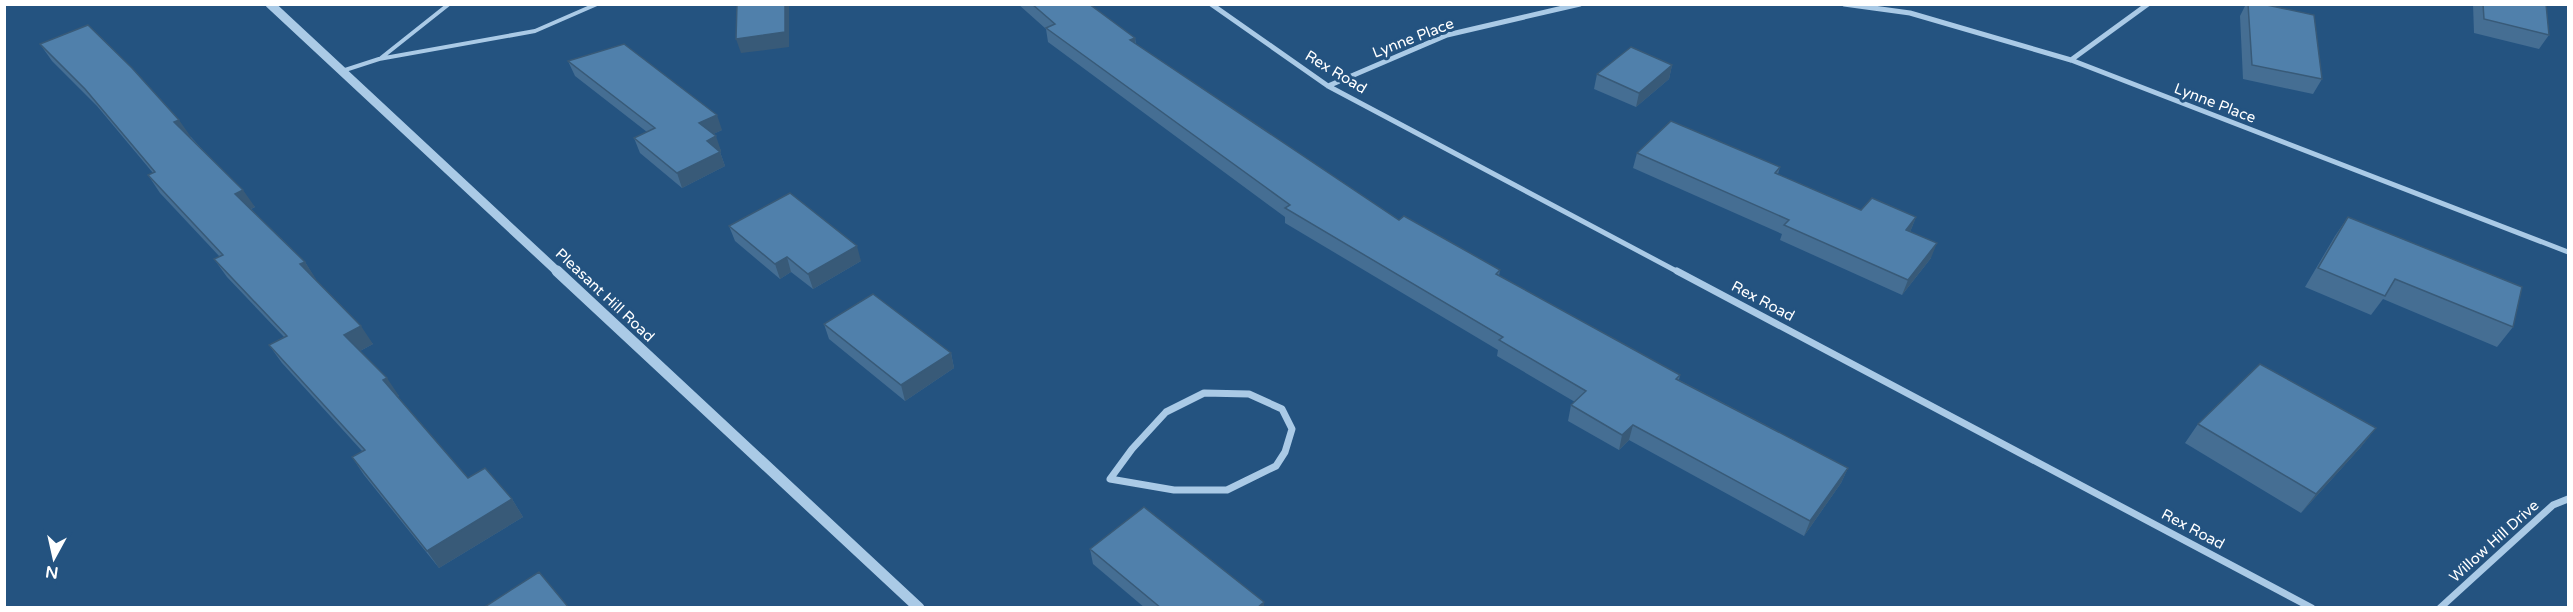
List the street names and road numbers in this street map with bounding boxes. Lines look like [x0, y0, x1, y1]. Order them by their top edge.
street label: Lynne Place [1370, 14, 1456, 62]
street label: Rex Road [1302, 47, 1370, 97]
street label: Lynne Place [2172, 79, 2258, 127]
street label: Pleasant Hill Road [552, 244, 658, 346]
street label: Rex Road [1728, 277, 1798, 325]
street label: Willow Hill Drive [2446, 496, 2542, 586]
street label: Rex Road [2158, 505, 2228, 553]

